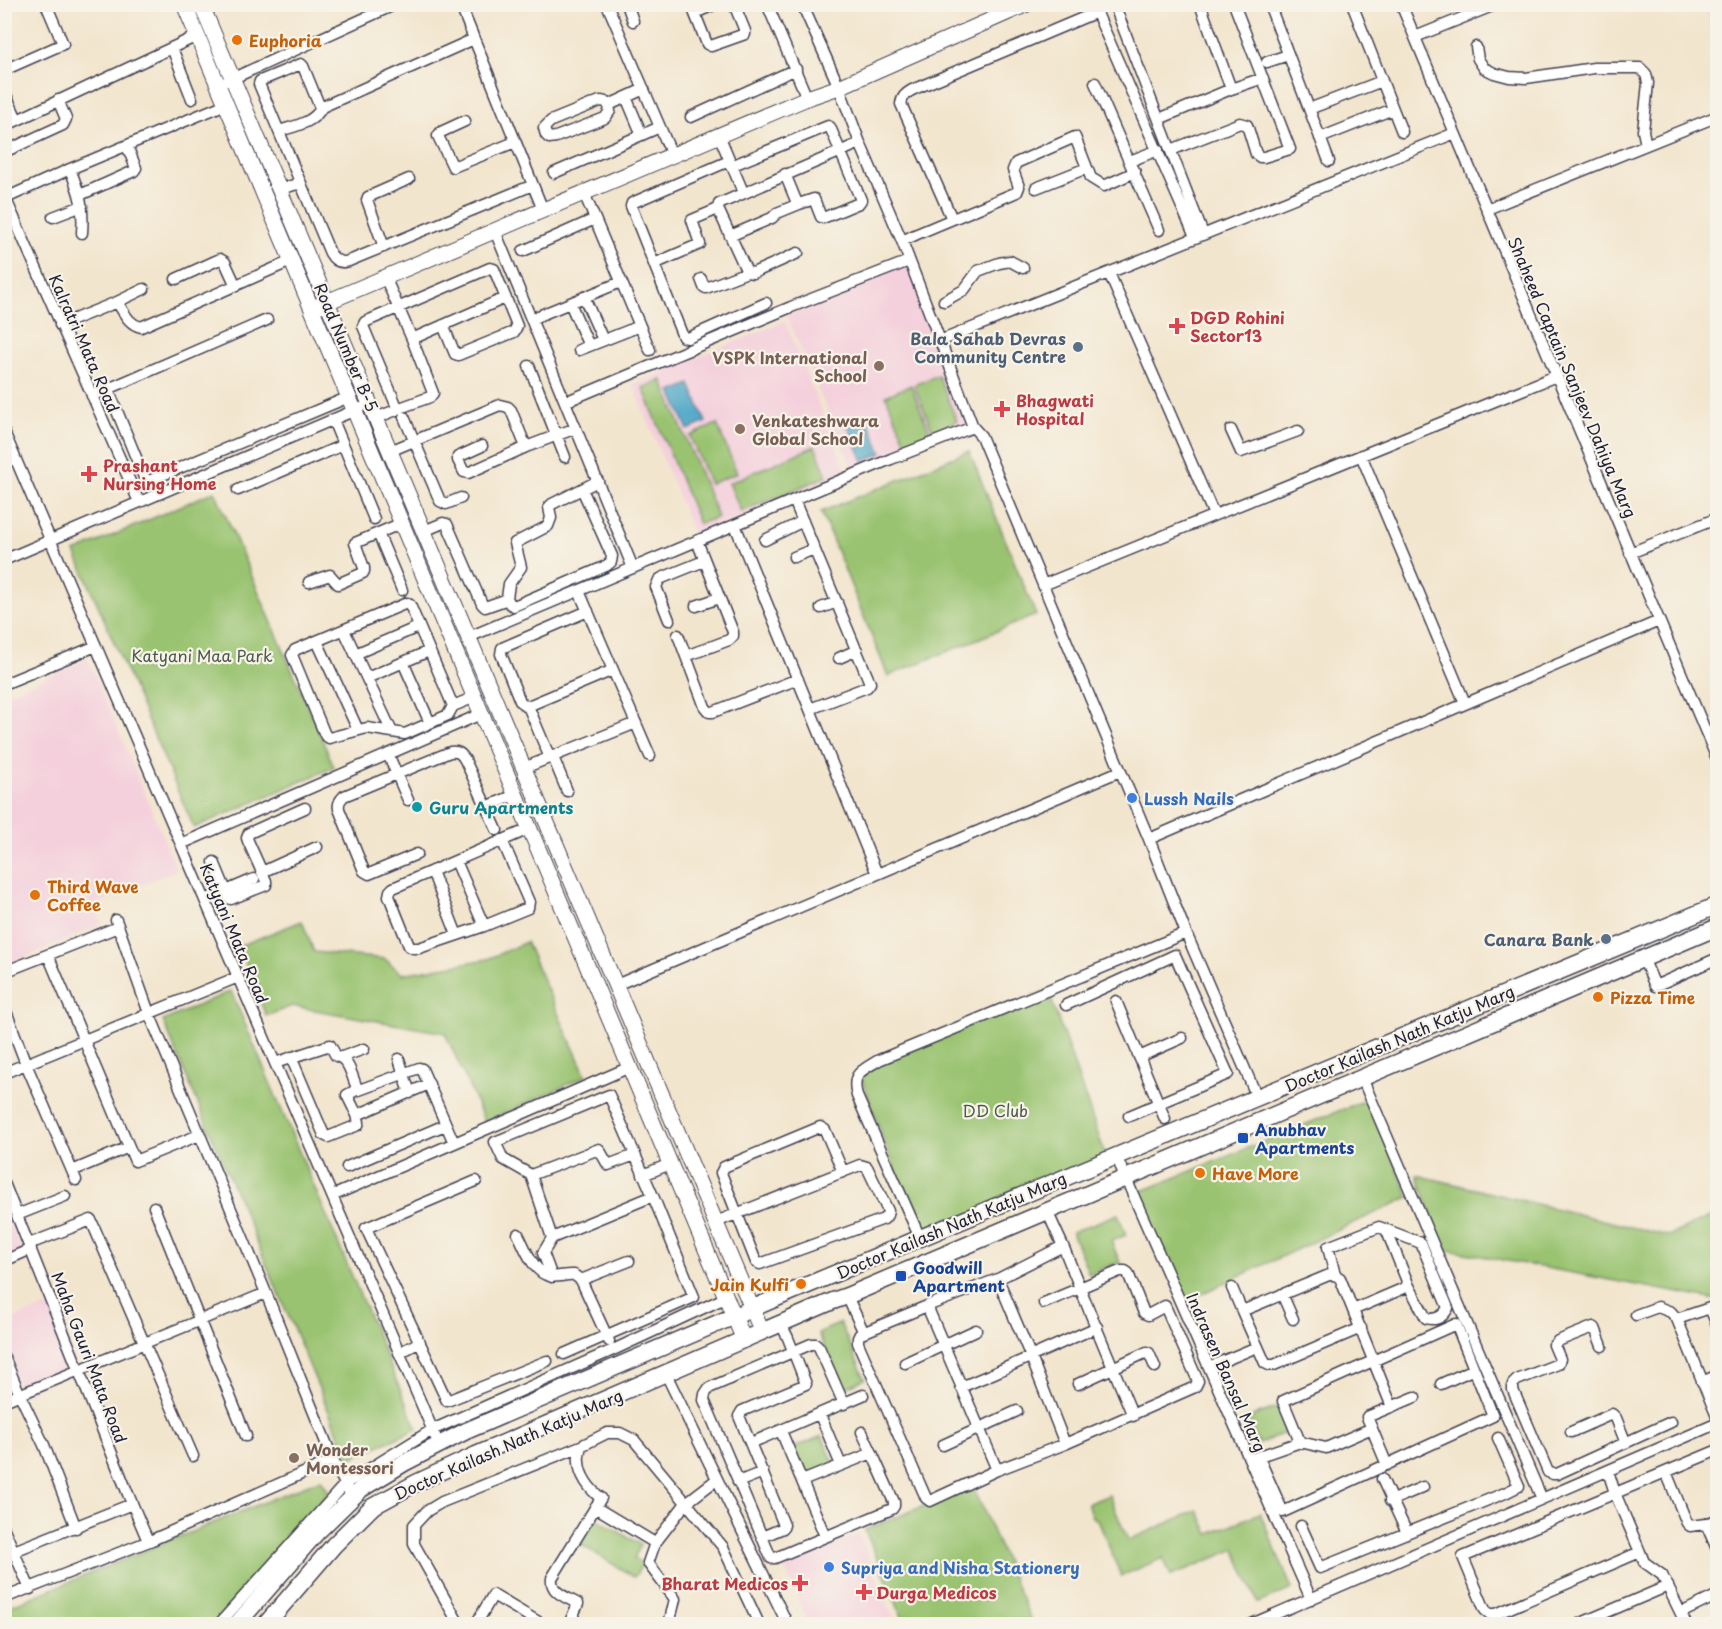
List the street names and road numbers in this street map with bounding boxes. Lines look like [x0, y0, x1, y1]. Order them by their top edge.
street label: Shaheed Captain Sanjeev Dahiya Marg [1503, 233, 1643, 521]
street label: Kalratri Mata Road [44, 270, 126, 416]
street label: Road Number B-5 [309, 279, 385, 415]
street label: Katyani Mata Road [195, 859, 275, 1007]
street label: Doctor Kailash Nath Katju Marg [1280, 979, 1518, 1097]
street label: Doctor Kailash Nath Katju Marg [832, 1166, 1070, 1284]
street label: Maha Gauri Mata Road [46, 1268, 134, 1446]
street label: Indrasen Bansal Marg [1181, 1289, 1273, 1455]
street label: Doctor Kailash Nath Katju Marg [390, 1383, 626, 1505]

